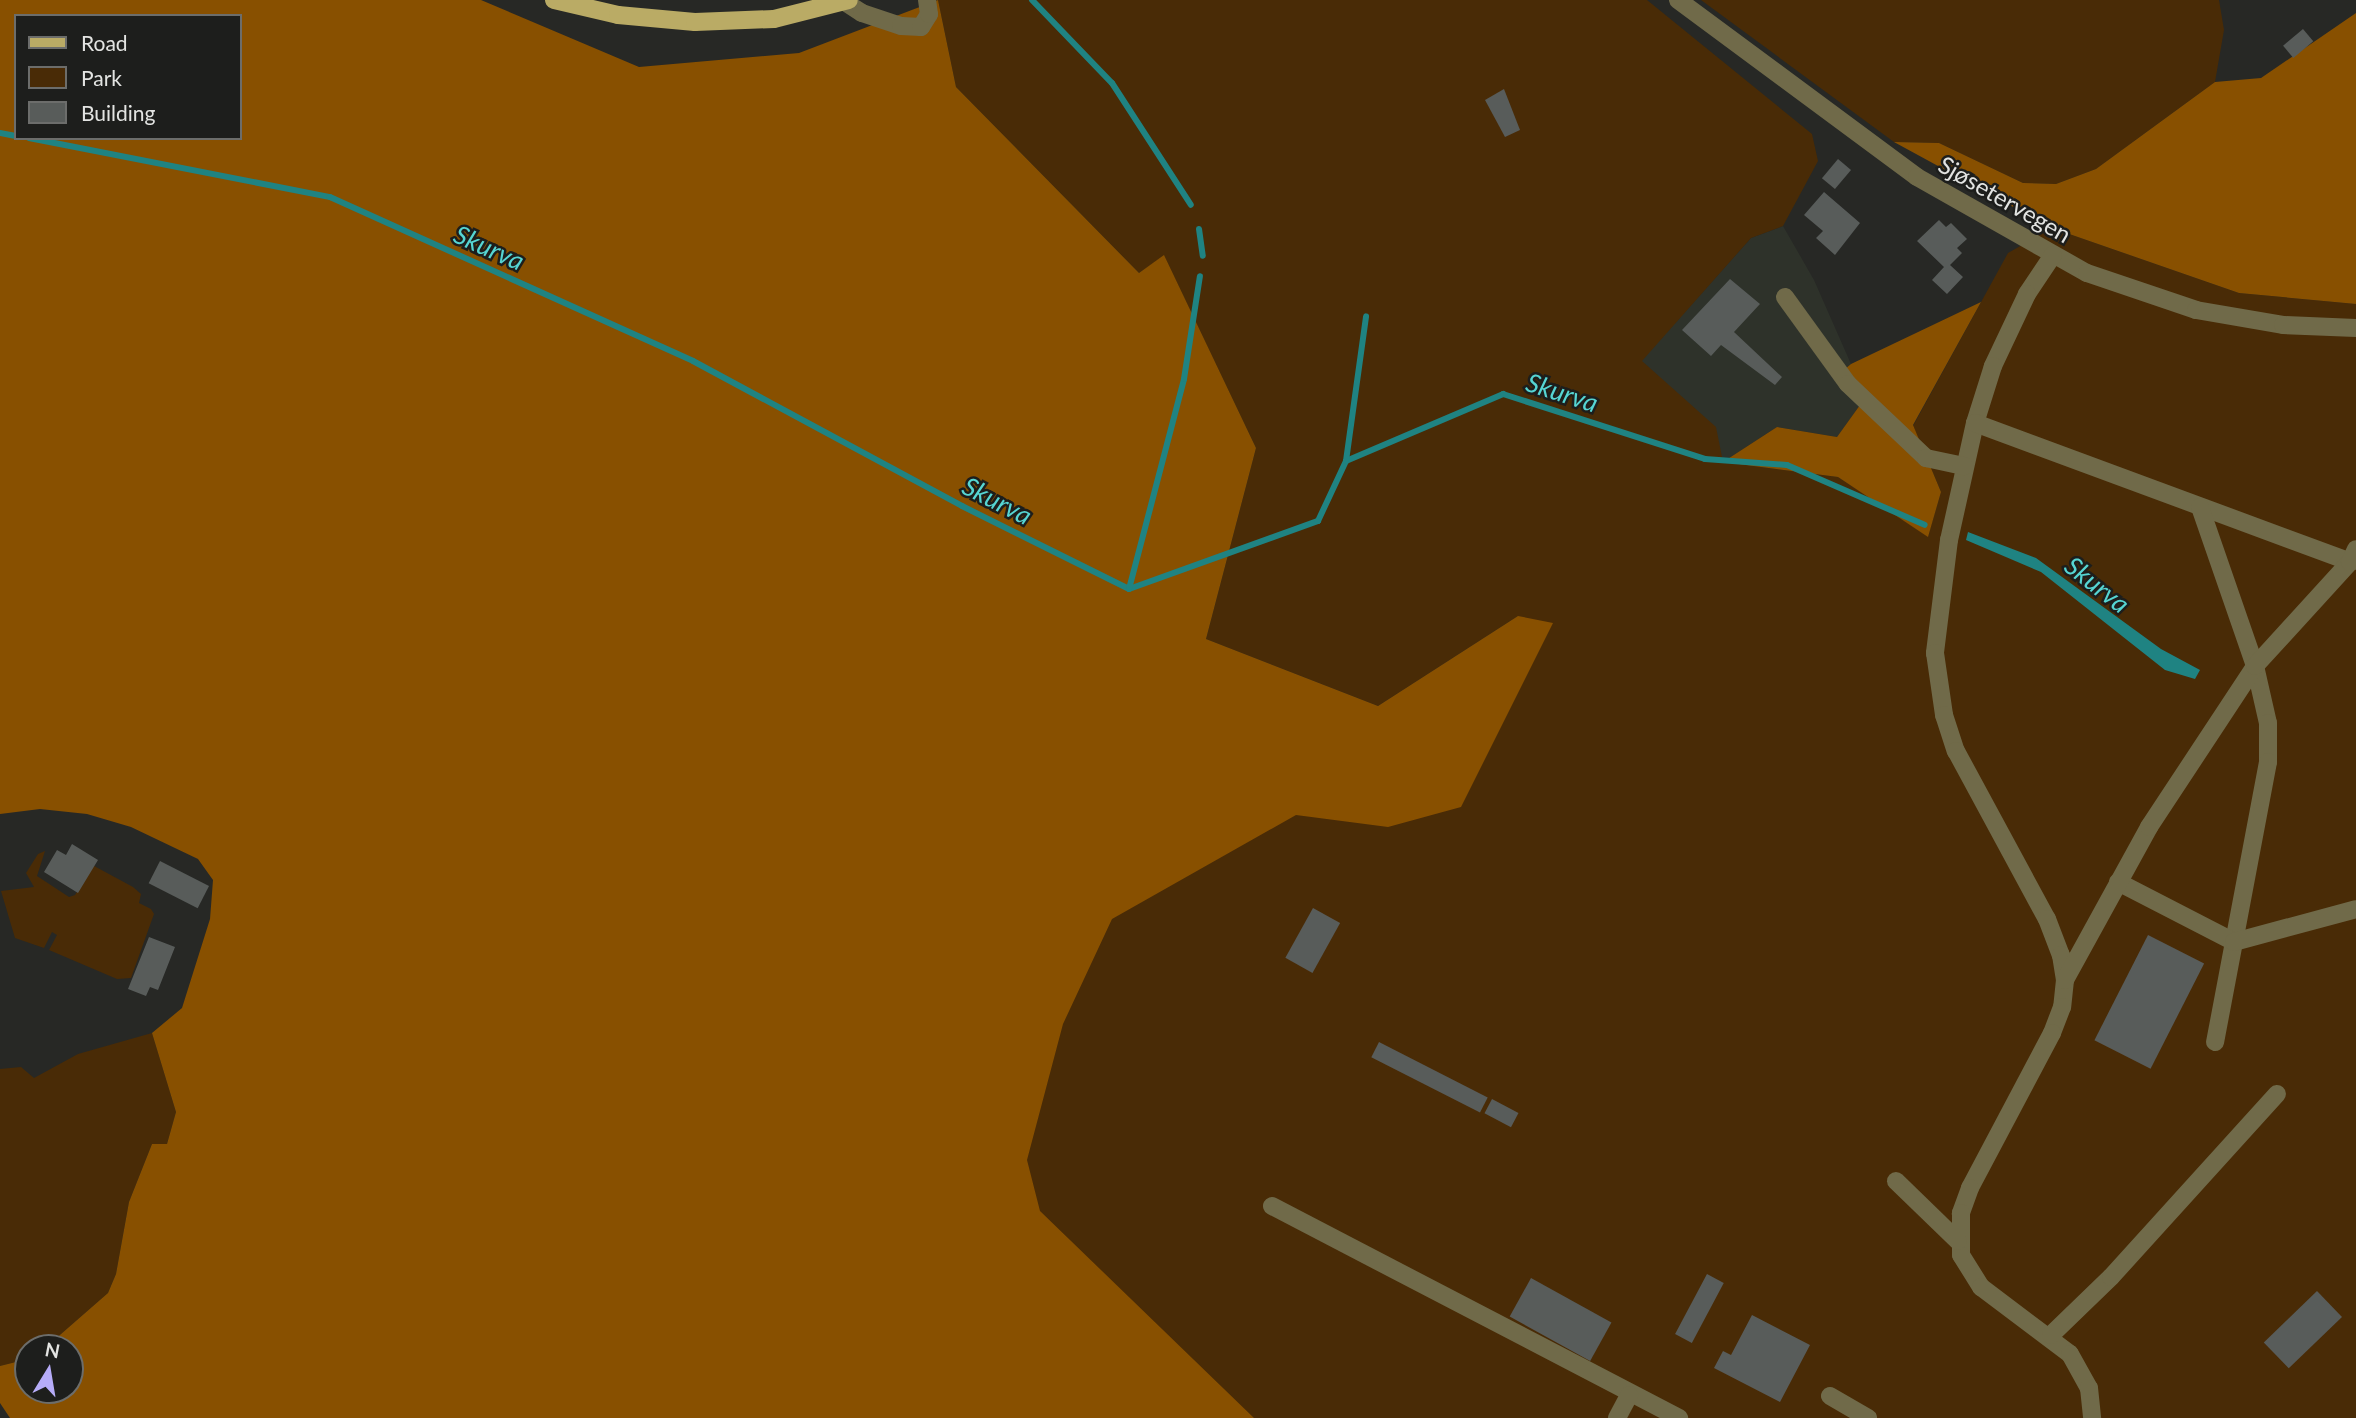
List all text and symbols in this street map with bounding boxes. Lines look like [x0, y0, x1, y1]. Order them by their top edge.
legend [14, 14, 242, 140]
text: Road [81, 30, 128, 55]
text: Park [81, 65, 122, 90]
text: Building [81, 100, 156, 125]
street label: Sjøsetervegen [1934, 149, 2076, 249]
water label: Skurva [449, 219, 529, 277]
water label: Skurva [1522, 367, 1602, 419]
water label: Skurva [957, 470, 1037, 532]
water label: Skurva [2059, 550, 2135, 620]
north arrow [14, 1334, 84, 1404]
text: N [43, 1337, 62, 1363]

